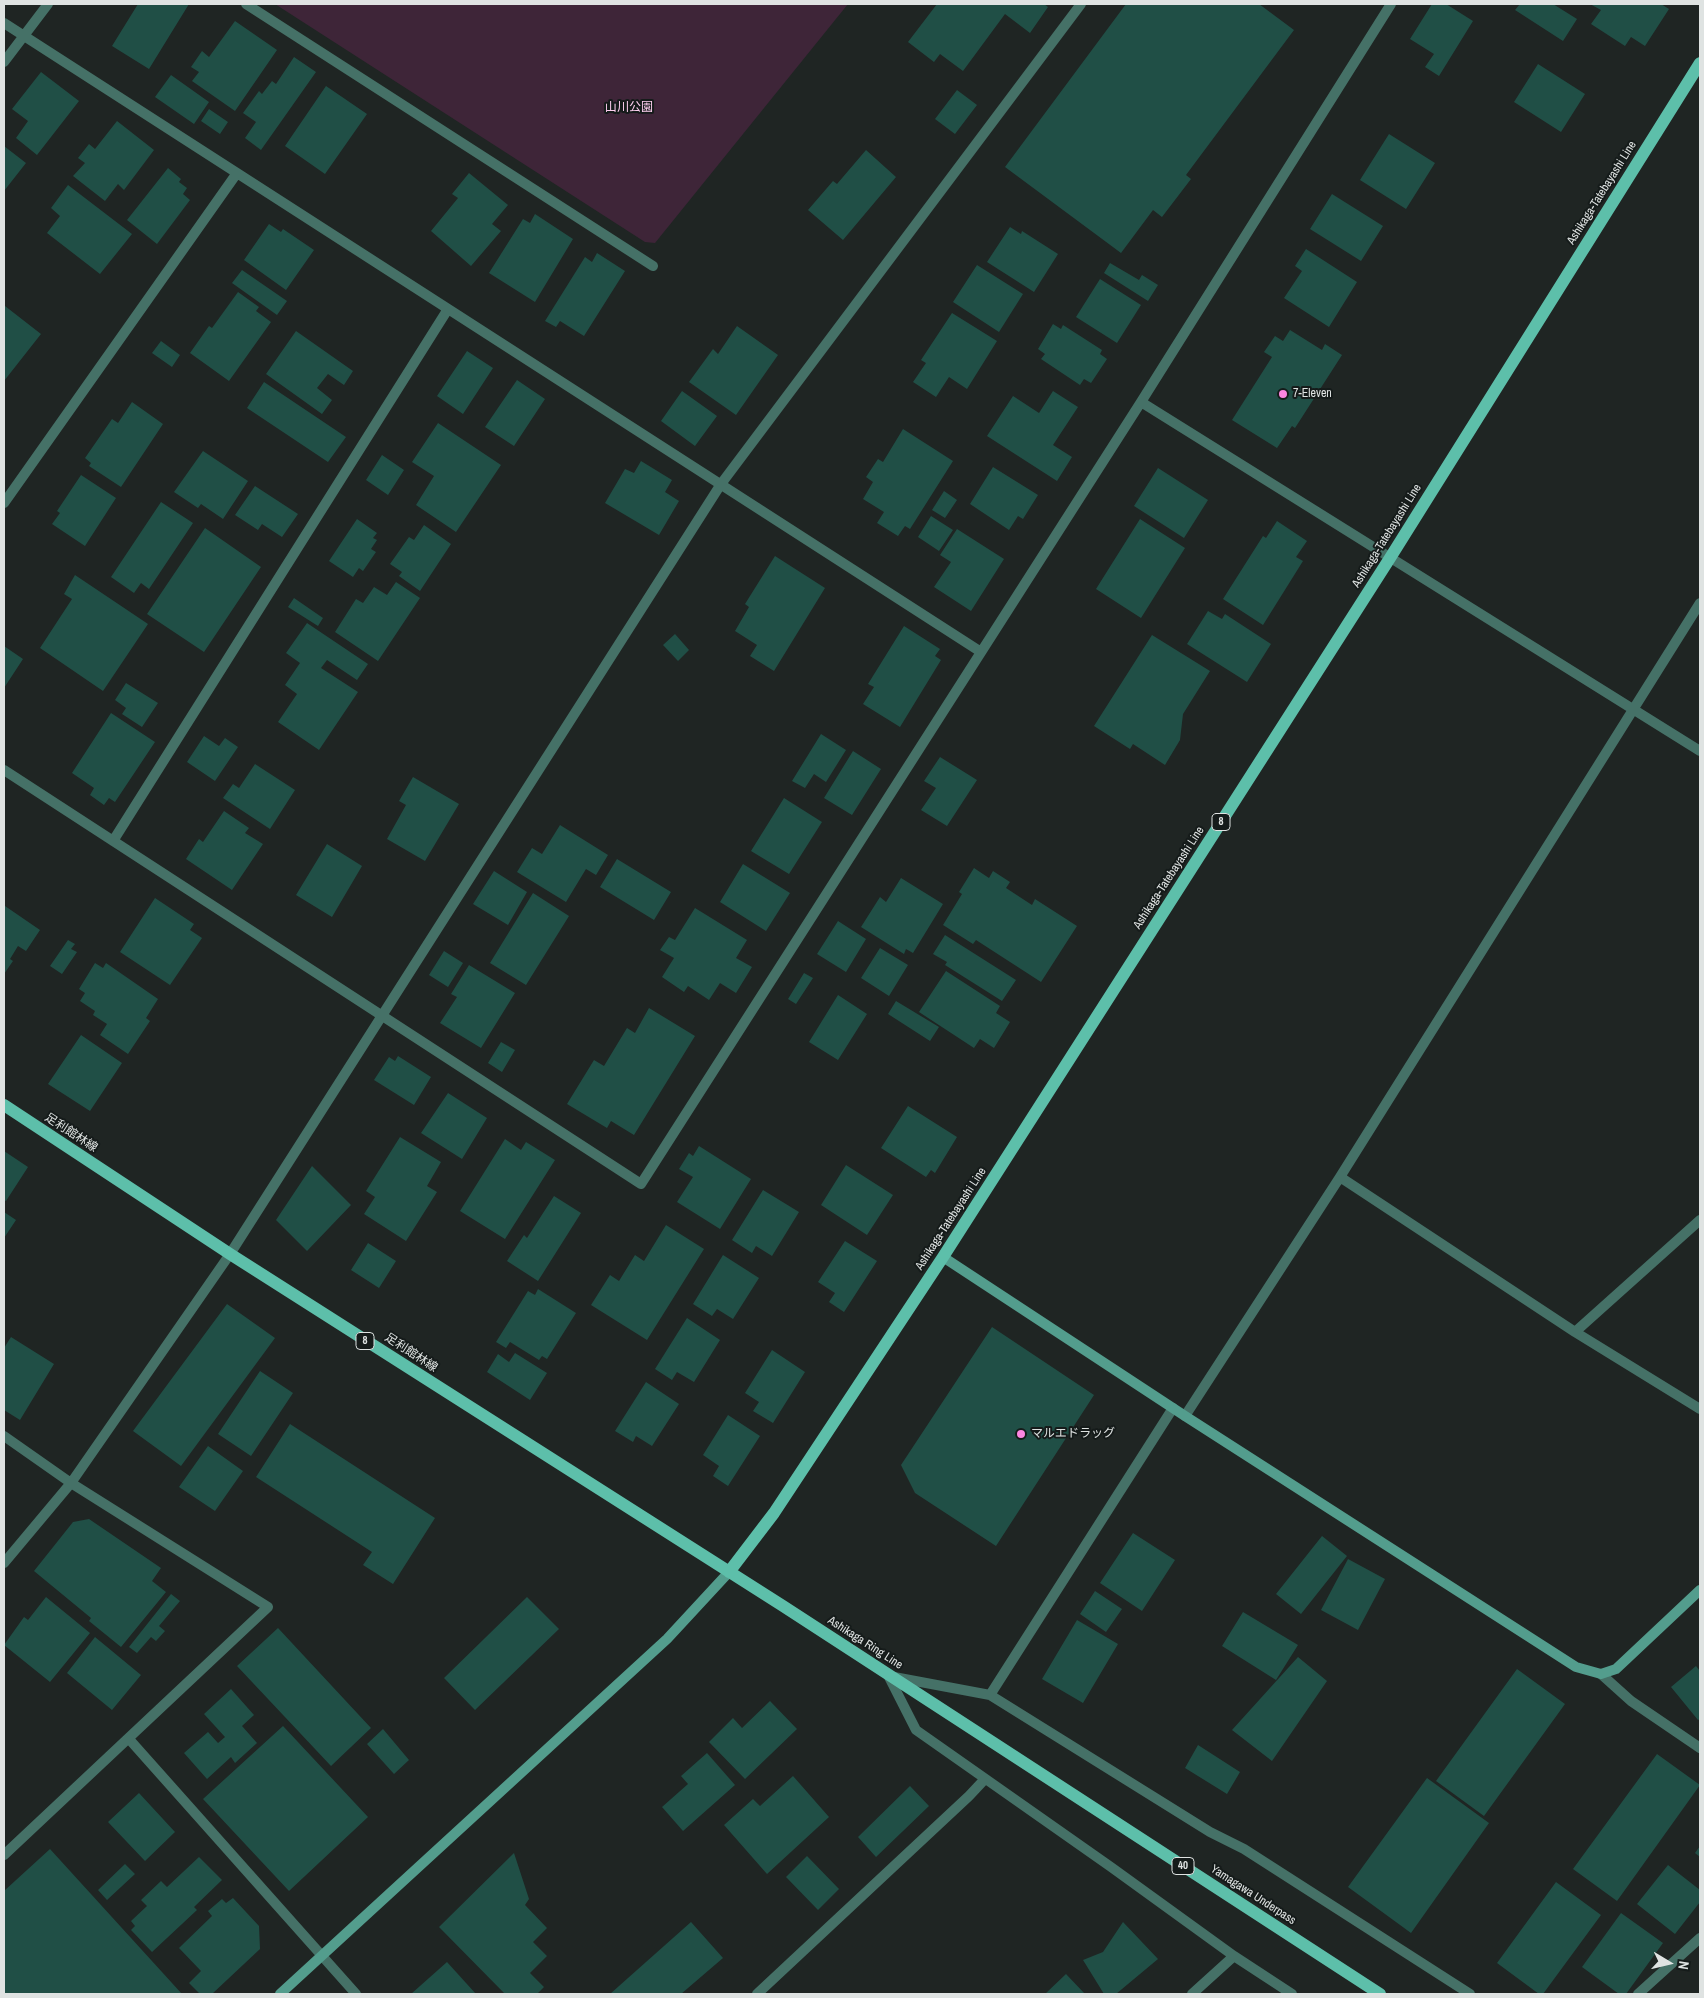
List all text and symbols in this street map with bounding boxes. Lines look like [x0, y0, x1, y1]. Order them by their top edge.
park label: 山川公園 [605, 101, 653, 115]
street label: Ashikaga-Tatebayashi Line [1564, 139, 1640, 247]
place label: 7-Eleven [1293, 387, 1332, 401]
marker: 7-Eleven [1277, 388, 1289, 400]
street label: Ashikaga-Tatebayashi Line [1349, 482, 1425, 590]
road number: 8 [1212, 814, 1230, 830]
street label: Ashikaga-Tatebayashi Line [1130, 824, 1208, 932]
street label: 足利館林線 [42, 1111, 100, 1155]
street label: Ashikaga-Tatebayashi Line [912, 1165, 990, 1273]
street label: 足利館林線 [382, 1331, 440, 1375]
road number: 8 [356, 1332, 374, 1350]
place label: マルエドラッグ [1031, 1427, 1115, 1441]
marker: マルエドラッグ [1015, 1428, 1027, 1440]
street label: Ashikaga Ring Line [825, 1613, 905, 1673]
road number: 40 [1172, 1858, 1194, 1874]
street label: Yamagawa Underpass [1208, 1862, 1298, 1928]
north arrow [1644, 1938, 1694, 1988]
text: N [1674, 1960, 1693, 1971]

